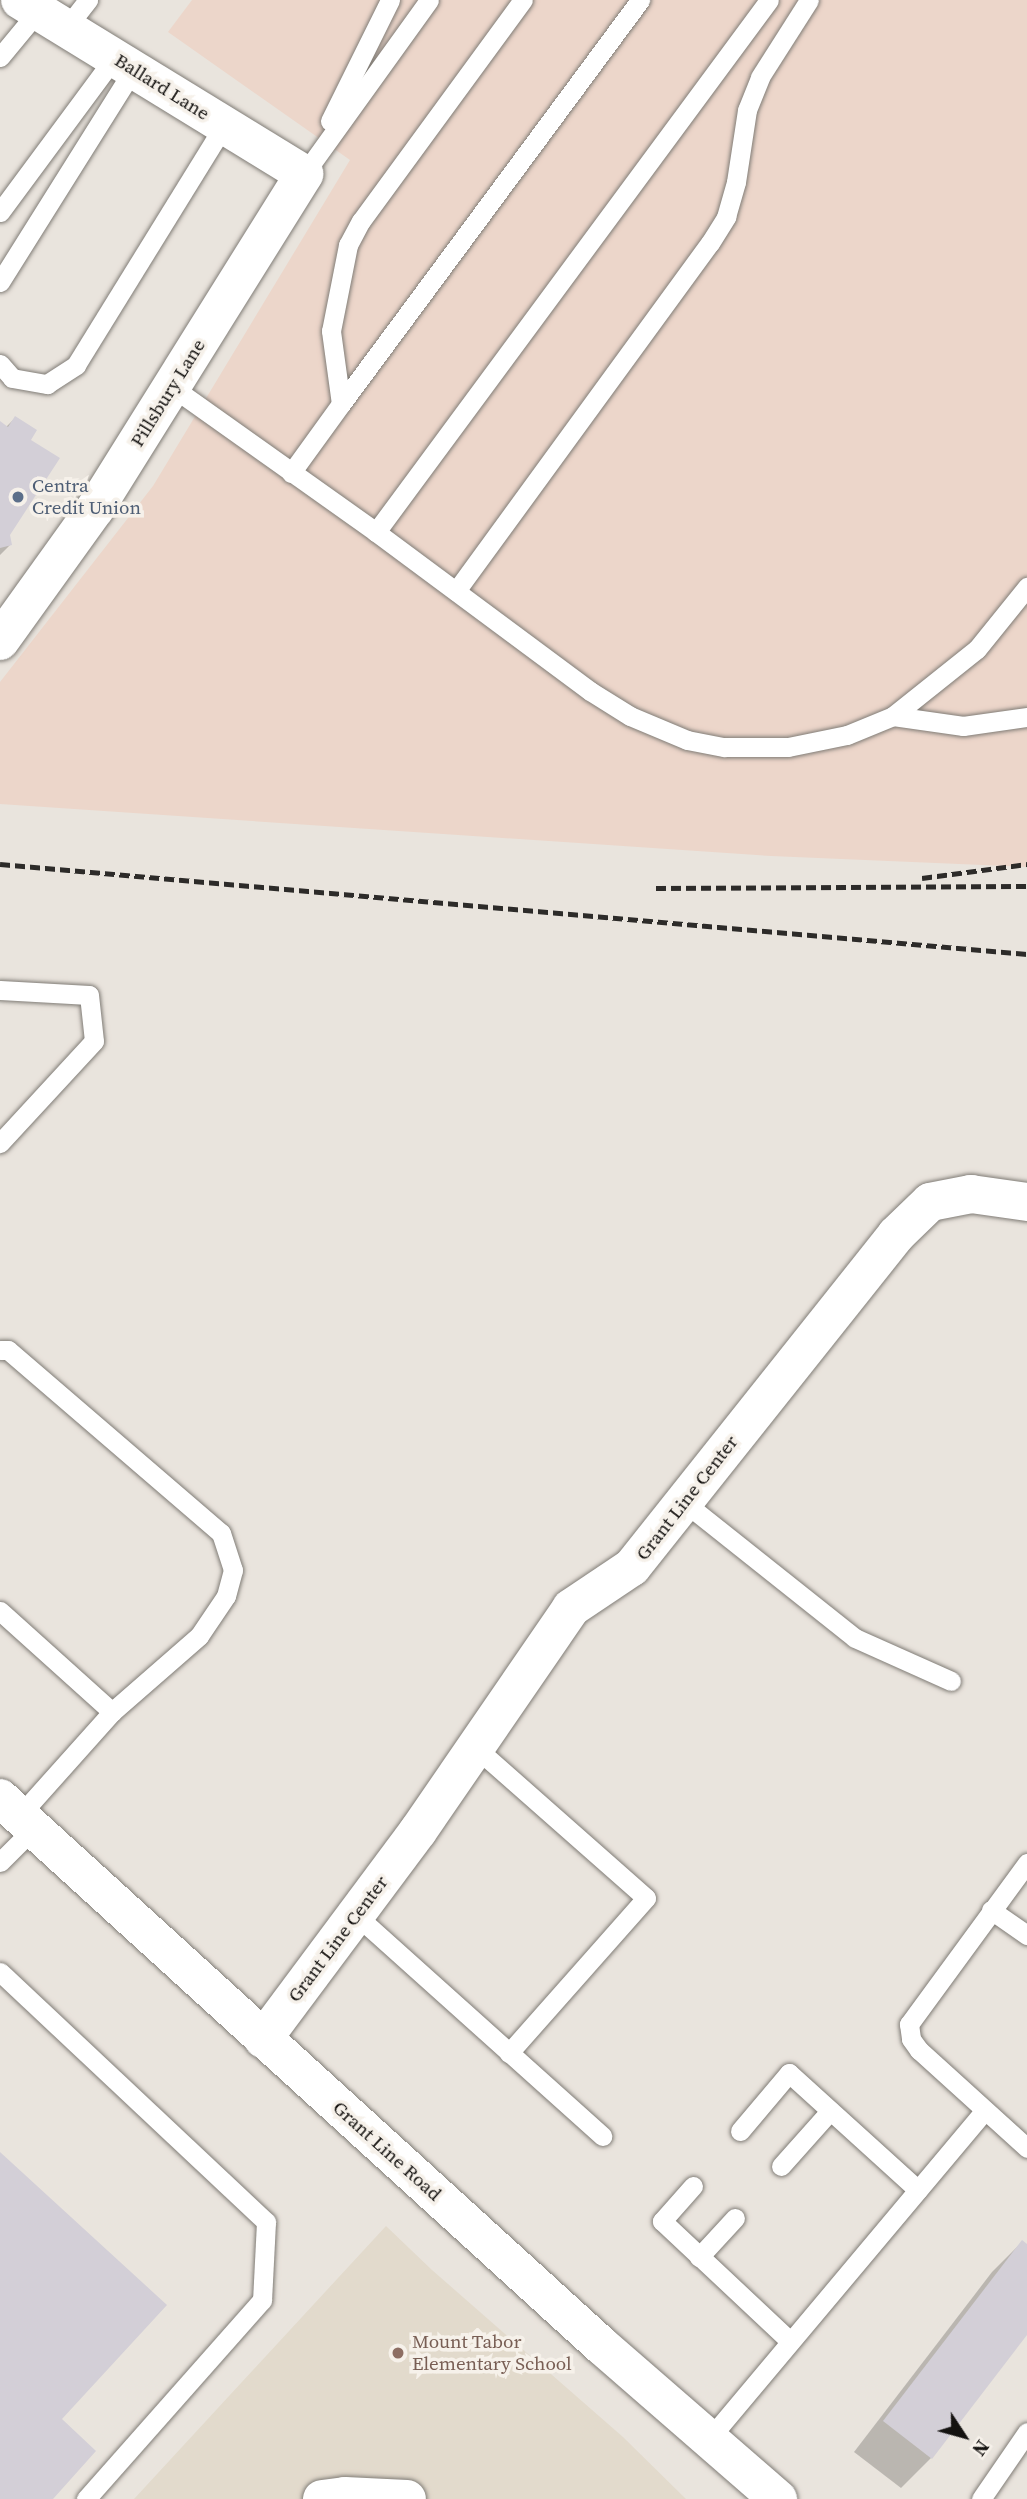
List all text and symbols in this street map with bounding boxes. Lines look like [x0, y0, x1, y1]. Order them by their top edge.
street label: Ballard Lane [110, 49, 214, 125]
street label: Pillsbury Lane [126, 335, 210, 451]
place label: Centra Credit Union [32, 475, 141, 519]
marker: Centra Credit Union [10, 489, 26, 505]
street label: Grant Line Center [631, 1431, 743, 1565]
street label: Grant Line Center [283, 1871, 393, 2007]
street label: Grant Line Road [328, 2096, 446, 2206]
place label: Mount Tabor Elementary School [412, 2331, 572, 2375]
marker: Mount Tabor Elementary School [390, 2345, 406, 2361]
north arrow [929, 2401, 999, 2471]
text: N [966, 2435, 996, 2462]

